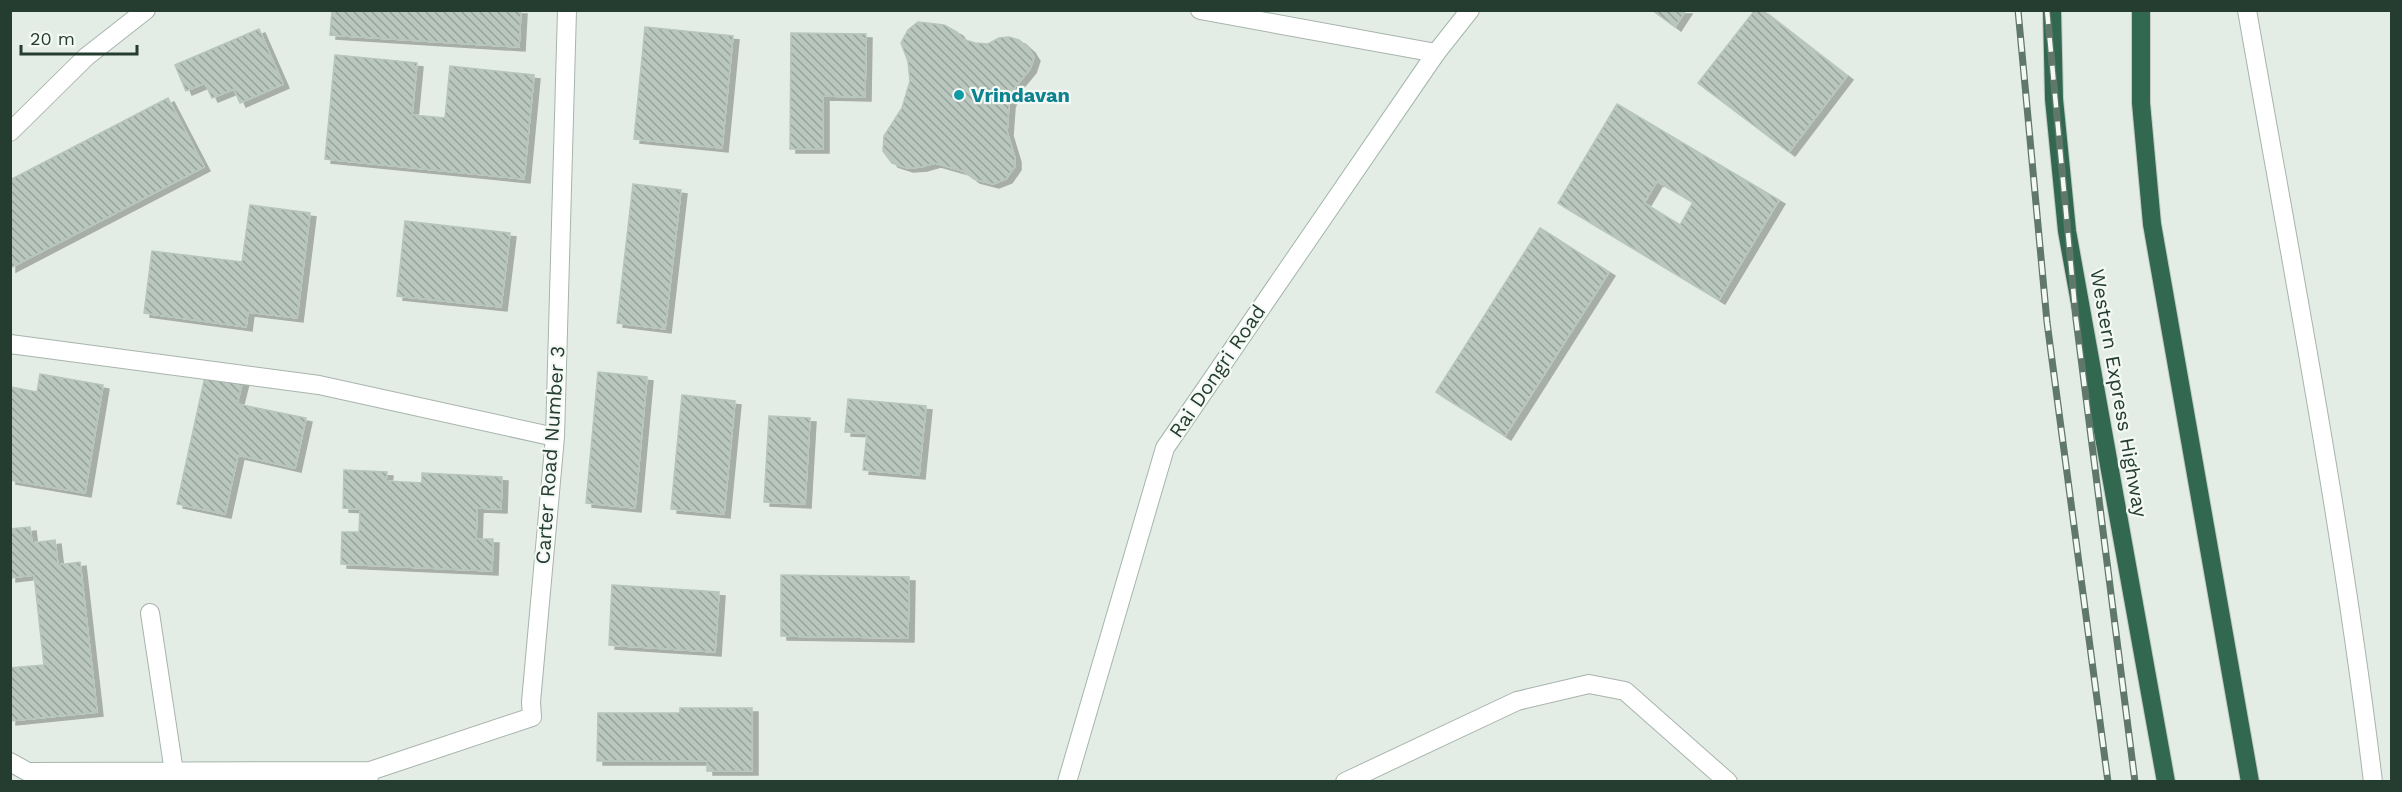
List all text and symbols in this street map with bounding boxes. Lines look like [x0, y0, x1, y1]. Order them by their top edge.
scale bar [21, 18, 136, 56]
text: 20 m [30, 28, 75, 49]
place label: Vrindavan [971, 83, 1070, 107]
marker: Vrindavan [952, 88, 966, 102]
street label: Western Express Highway [2085, 267, 2153, 520]
street label: Rai Dongri Road [1164, 300, 1270, 442]
street label: Carter Road Number 3 [530, 345, 570, 565]

